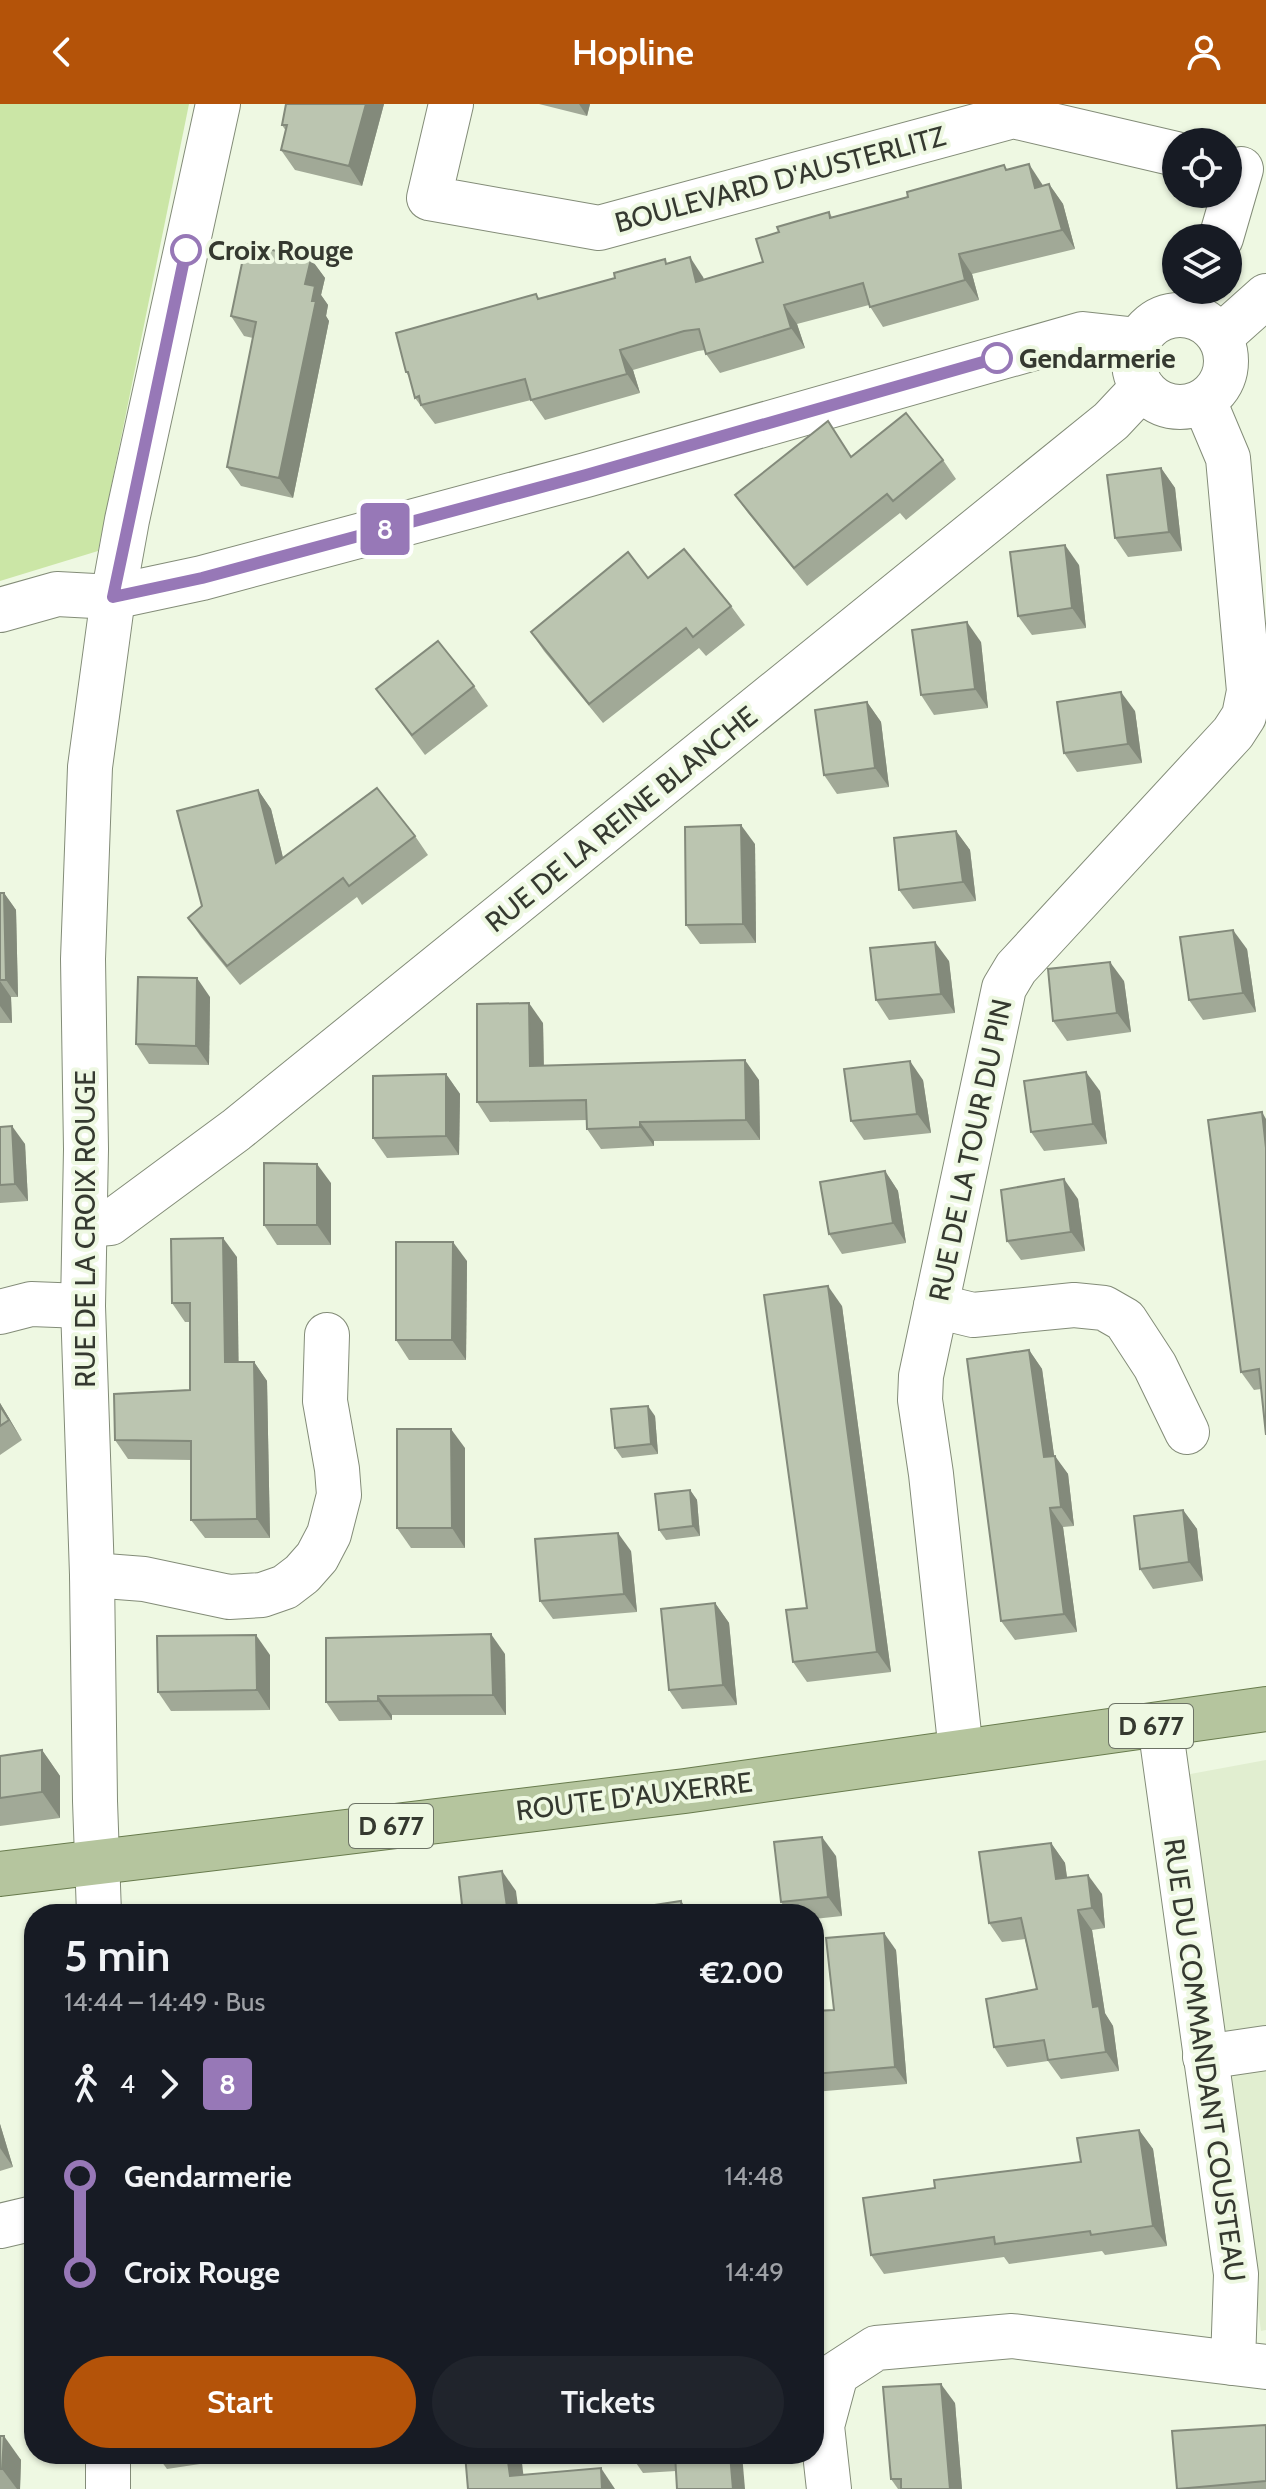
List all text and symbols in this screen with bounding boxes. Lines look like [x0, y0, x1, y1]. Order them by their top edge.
icon: back [40, 30, 84, 74]
text: Hopline [572, 30, 694, 74]
icon: person [1182, 30, 1226, 74]
street label: BOULEVARD D'AUSTERLITZ [611, 118, 950, 240]
map controls [1162, 128, 1242, 304]
button: locate [1162, 128, 1242, 208]
button: layers [1162, 224, 1242, 304]
place label: Croix Rouge [208, 233, 354, 267]
marker: Croix Rouge [171, 235, 201, 265]
place label: Gendarmerie [1019, 341, 1176, 375]
marker: Gendarmerie [982, 343, 1012, 373]
line badge: 8 [359, 503, 411, 555]
text: 8 [377, 512, 393, 546]
street label: RUE DE LA REINE BLANCHE [478, 699, 764, 939]
street label: RUE DE LA TOUR DU PIN [921, 996, 1019, 1304]
street label: RUE DE LA CROIX ROUGE [68, 1070, 102, 1388]
road number: D 677 [1109, 1704, 1193, 1748]
street label: ROUTE D'AUXERRE [514, 1765, 754, 1827]
road number: D 677 [349, 1804, 433, 1848]
street label: RUE DU COMMANDANT COUSTEAU [1157, 1836, 1253, 2284]
text: 5 min [64, 1929, 170, 1982]
text: €2.00 [700, 1954, 784, 1991]
text: 14:44 – 14:49 · Bus [64, 1986, 265, 2018]
icon: walk [64, 2062, 108, 2106]
icon: forward [147, 2062, 191, 2106]
text: 8 [219, 2067, 236, 2101]
text: 4 [120, 2068, 135, 2100]
text: Gendarmerie [124, 2158, 292, 2195]
text: 14:48 [724, 2160, 784, 2192]
text: Croix Rouge [124, 2254, 280, 2291]
text: 14:49 [725, 2256, 784, 2288]
button: Start [64, 2356, 416, 2448]
button: Tickets [432, 2356, 784, 2448]

